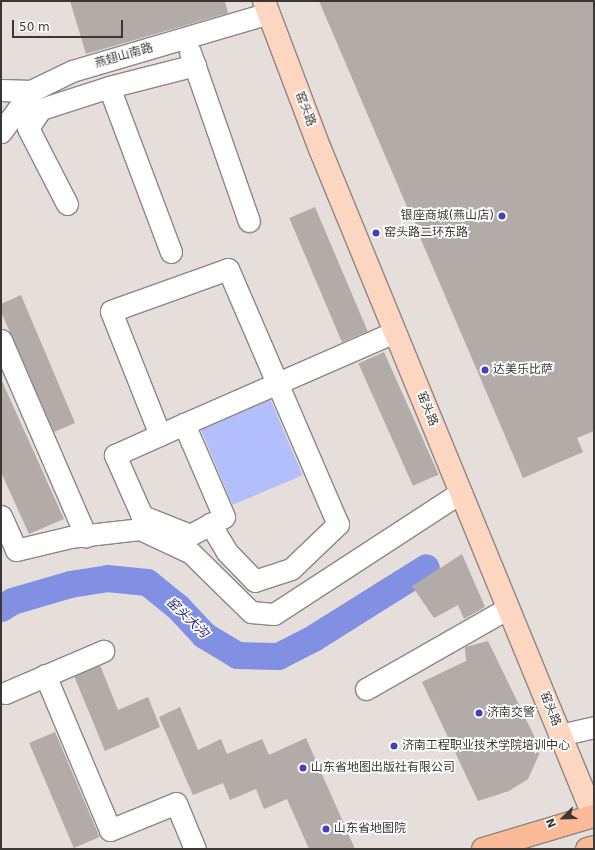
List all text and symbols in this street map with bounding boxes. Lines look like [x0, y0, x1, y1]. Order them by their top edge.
scale bar [14, 12, 125, 38]
text: 50 m [19, 20, 50, 34]
street label: 燕翅山南路 [93, 41, 155, 71]
street label: 窑头路 [292, 90, 318, 128]
place label: 银座商城(燕山店) [401, 209, 494, 223]
marker: 银座商城(燕山店) [497, 211, 507, 221]
place label: 窑头路二环东路 [384, 226, 468, 240]
marker: 窑头路二环东路 [371, 228, 381, 238]
place label: 达美乐比萨 [493, 363, 553, 377]
marker: 达美乐比萨 [480, 365, 490, 375]
street label: 窑头路 [414, 390, 440, 428]
water label: 窑头大沟 [163, 595, 211, 641]
street label: 窑头路 [537, 690, 563, 728]
place label: 济南交警 [487, 706, 535, 720]
marker: 济南交警 [474, 708, 484, 718]
place label: 济南工程职业技术学院培训中心 [402, 739, 570, 753]
marker: 济南工程职业技术学院培训中心 [389, 741, 399, 751]
place label: 山东省地图出版社有限公司 [311, 761, 455, 775]
marker: 山东省地图出版社有限公司 [298, 763, 308, 773]
north arrow [543, 798, 583, 838]
text: N [544, 816, 559, 830]
place label: 山东省地图院 [334, 822, 406, 836]
marker: 山东省地图院 [321, 824, 331, 834]

